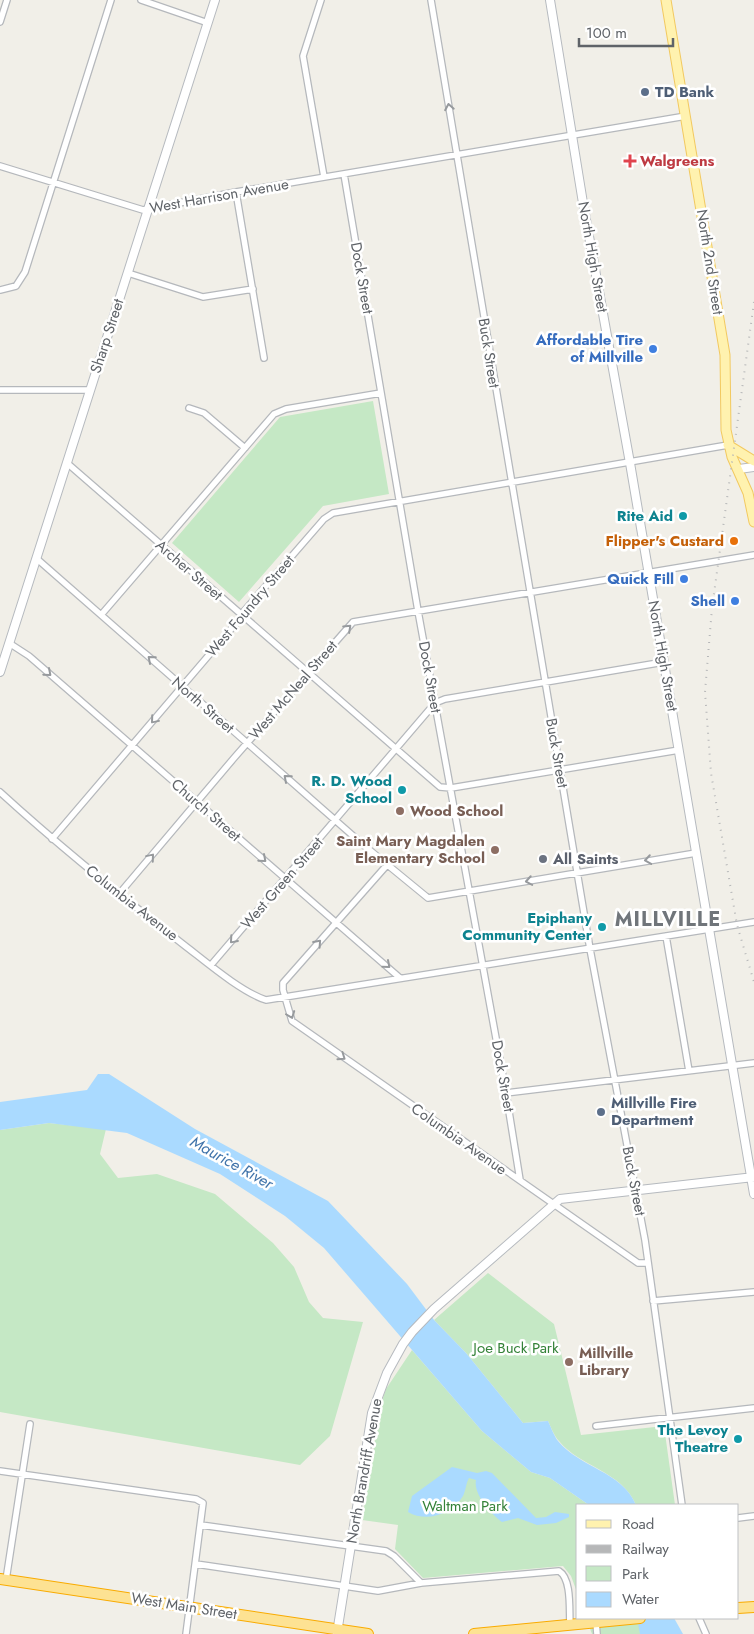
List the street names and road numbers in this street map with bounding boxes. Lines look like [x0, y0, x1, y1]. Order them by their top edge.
street label: West Harrison Avenue [148, 173, 291, 219]
street label: North High Street [572, 200, 614, 315]
street label: North 2nd Street [691, 208, 729, 317]
street label: Dock Street [345, 240, 379, 316]
street label: Sharp Street [85, 295, 130, 376]
street label: Buck Street [473, 317, 505, 390]
street label: Archer Street [150, 534, 228, 606]
street label: West Foundry Street [201, 550, 300, 662]
street label: North High Street [642, 599, 684, 714]
street label: West McNeal Street [244, 635, 343, 744]
street label: Dock Street [413, 639, 447, 715]
street label: North Street [167, 672, 239, 739]
street label: Buck Street [540, 716, 574, 790]
street label: Church Street [166, 773, 246, 847]
street label: West Green Street [236, 832, 329, 934]
street label: Columbia Avenue [81, 860, 183, 946]
street label: Dock Street [486, 1038, 520, 1114]
street label: Columbia Avenue [407, 1098, 512, 1180]
street label: Buck Street [616, 1144, 652, 1218]
street label: North Brandriff Avenue [340, 1396, 388, 1545]
street label: West Main Street [129, 1587, 239, 1625]

